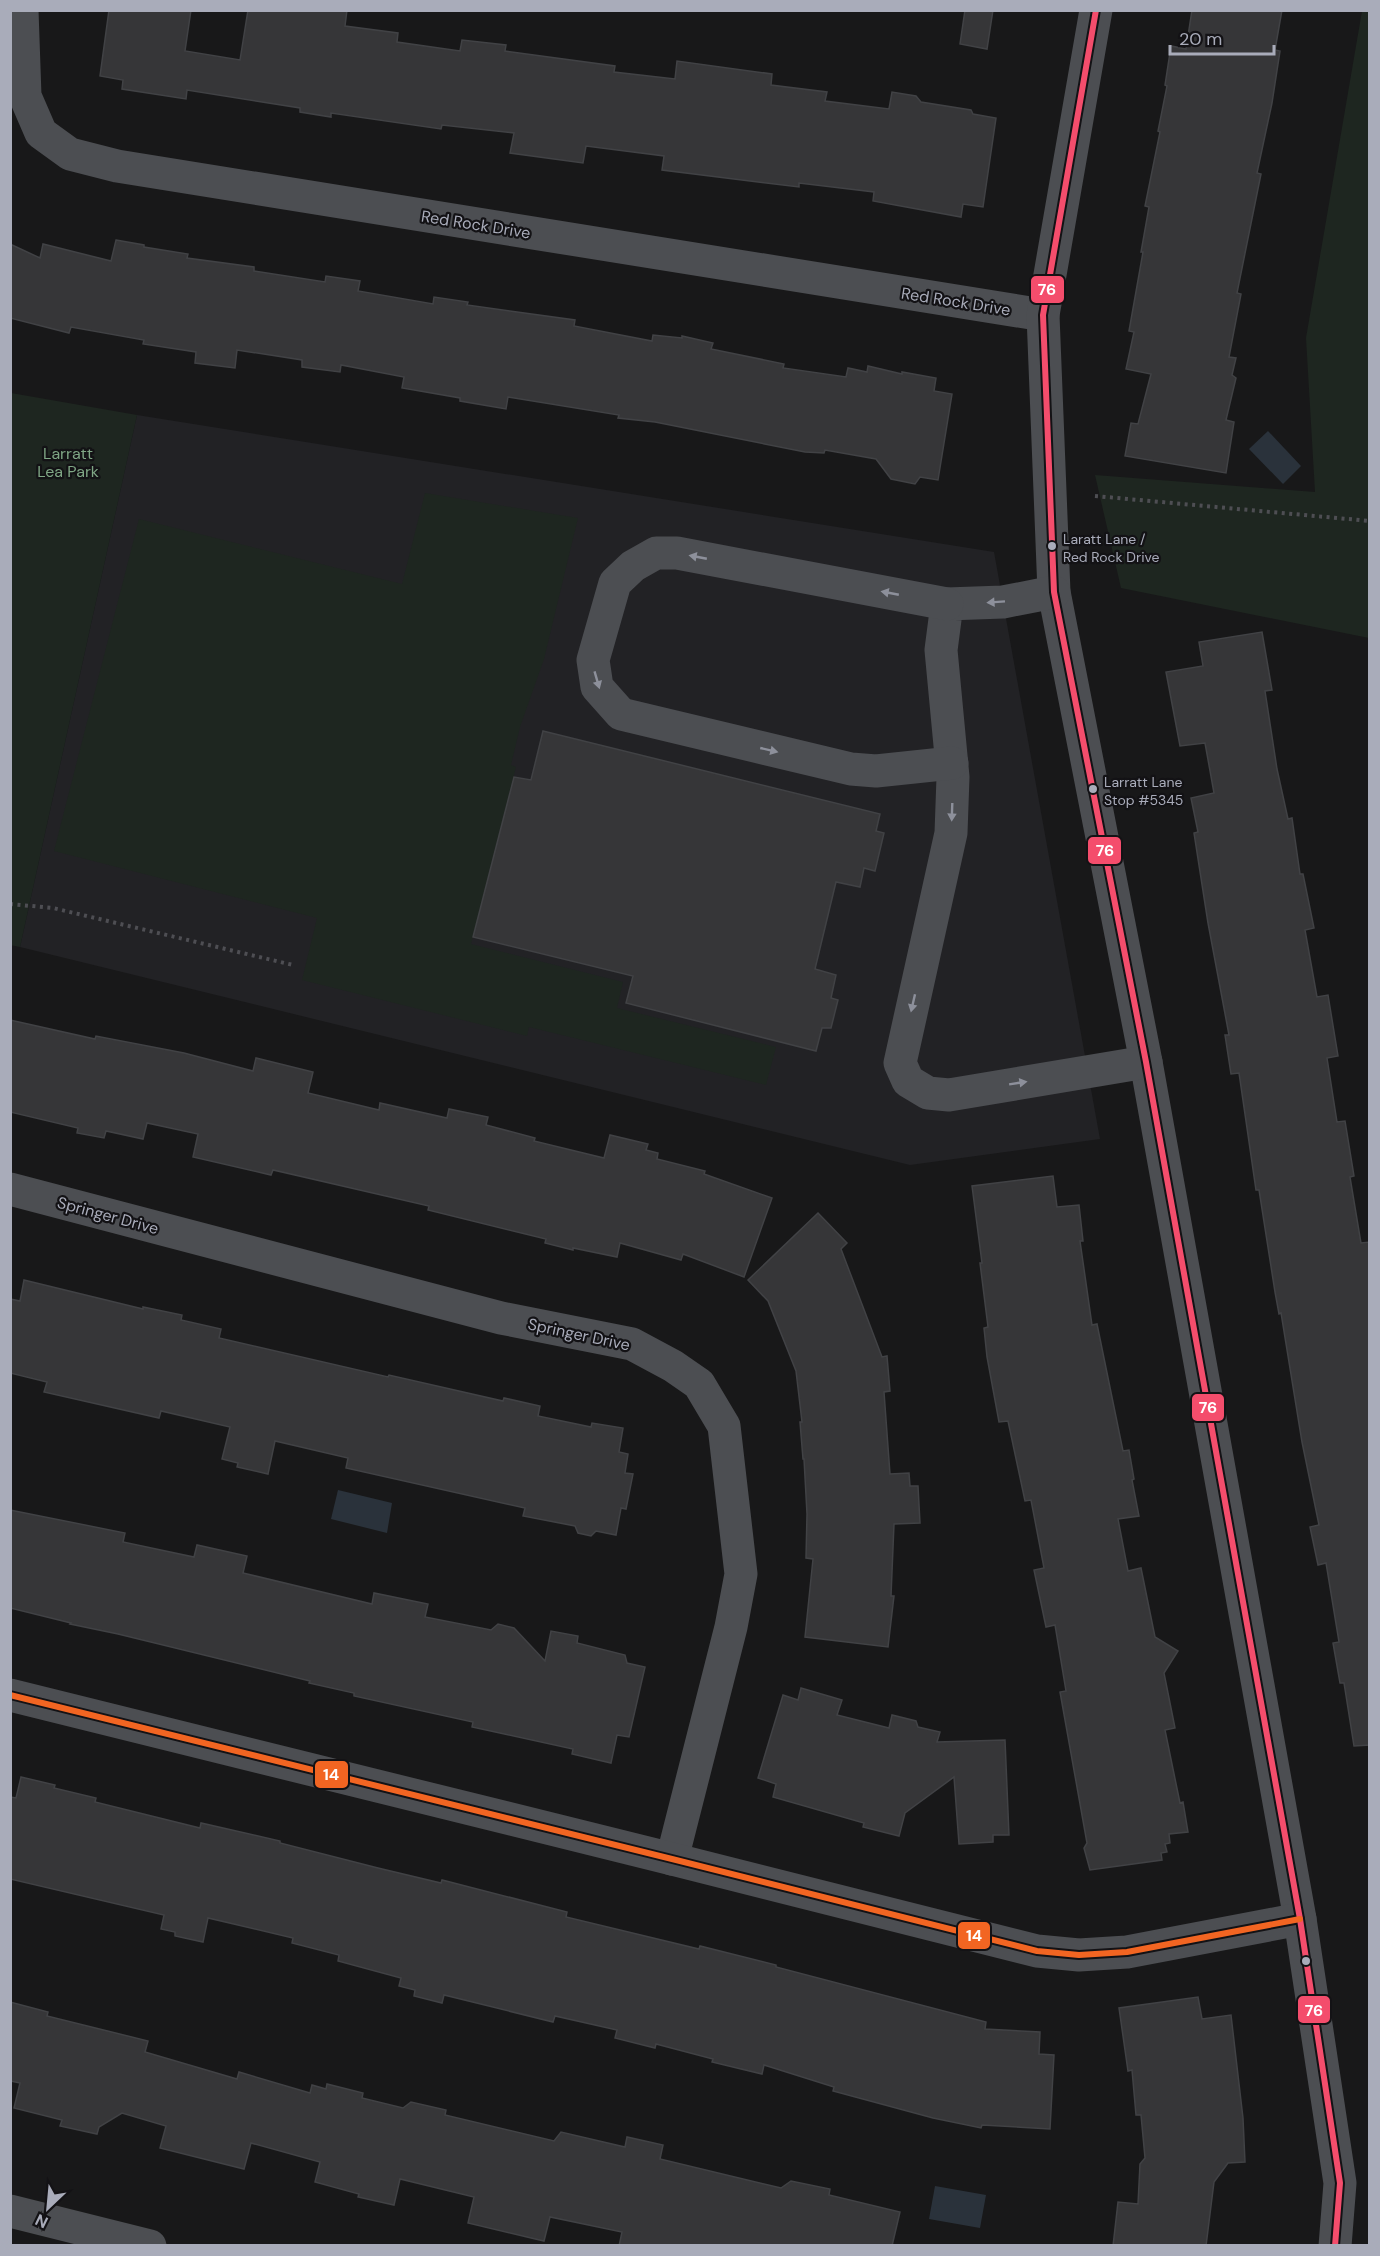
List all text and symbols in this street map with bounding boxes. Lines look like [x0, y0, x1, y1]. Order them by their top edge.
scale bar [1170, 18, 1274, 56]
text: 20 m [1179, 27, 1222, 51]
street label: Red Rock Drive [420, 205, 532, 243]
line badge: 76 [1030, 275, 1065, 304]
text: 76 [1038, 279, 1056, 300]
street label: Red Rock Drive [900, 282, 1012, 320]
park label: Larratt Lea Park [37, 443, 99, 482]
place label: Laratt Lane / Red Rock Drive [1063, 530, 1160, 566]
marker: Laratt Lane / Red Rock Drive [1046, 540, 1058, 552]
one-way arrow [689, 552, 708, 561]
one-way arrow [880, 588, 899, 597]
one-way arrow [987, 597, 1006, 606]
one-way arrow [593, 671, 603, 689]
one-way arrow [760, 745, 779, 755]
place label: Larratt Lane Stop #5345 [1104, 773, 1183, 809]
marker: Larratt Lane Stop #5345 [1087, 783, 1099, 795]
one-way arrow [947, 803, 957, 822]
line badge: 76 [1087, 836, 1122, 865]
text: 76 [1096, 840, 1114, 861]
one-way arrow [907, 994, 917, 1012]
one-way arrow [1008, 1079, 1027, 1088]
street label: Springer Drive [55, 1192, 161, 1239]
street label: Springer Drive [526, 1313, 632, 1356]
line badge: 76 [1191, 1393, 1225, 1422]
text: 76 [1199, 1397, 1217, 1418]
line badge: 14 [314, 1760, 349, 1789]
text: 14 [323, 1764, 339, 1785]
line badge: 14 [957, 1921, 991, 1950]
text: 14 [966, 1925, 982, 1946]
unlabelled marker [1300, 1955, 1312, 1967]
line badge: 76 [1297, 1995, 1331, 2024]
text: 76 [1305, 2000, 1323, 2021]
north arrow [18, 2178, 78, 2238]
text: N [32, 2209, 51, 2233]

